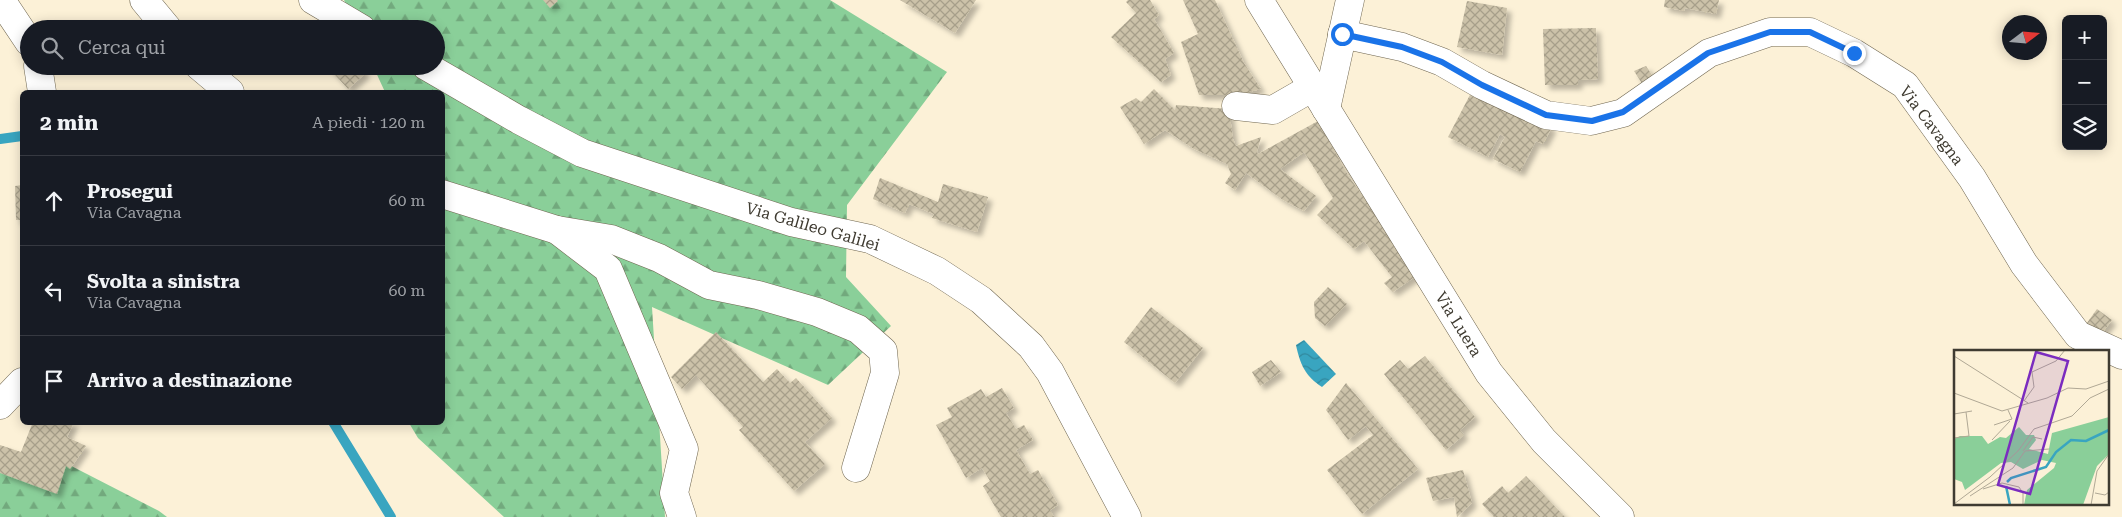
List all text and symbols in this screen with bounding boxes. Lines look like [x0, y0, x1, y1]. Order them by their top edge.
north arrow [2002, 15, 2047, 60]
map controls [2062, 15, 2107, 150]
button: + [2062, 15, 2107, 60]
search box [20, 20, 445, 75]
route start [1331, 23, 1354, 46]
icon: search [38, 34, 66, 62]
text: Cerca qui [78, 36, 166, 59]
route end [1843, 42, 1866, 65]
button: − [2062, 60, 2107, 105]
street label: Via Cavagna [1896, 82, 1968, 169]
button: layers [2062, 105, 2107, 150]
text: 2 min [40, 111, 98, 135]
text: A piedi · 120 m [312, 113, 425, 132]
text: Prosegui [87, 180, 173, 203]
icon: ahead [40, 187, 68, 215]
text: 60 m [388, 191, 425, 210]
street label: Via Galileo Galilei [744, 198, 882, 255]
text: Via Cavagna [87, 203, 181, 222]
text: Svolta a sinistra [87, 270, 240, 293]
icon: left [40, 277, 68, 305]
text: 60 m [388, 281, 425, 300]
street label: Via Luera [1431, 288, 1486, 360]
text: Via Cavagna [87, 293, 181, 312]
inset map [1954, 350, 2110, 504]
icon: arrive [40, 367, 68, 395]
text: Arrivo a destinazione [87, 369, 292, 392]

